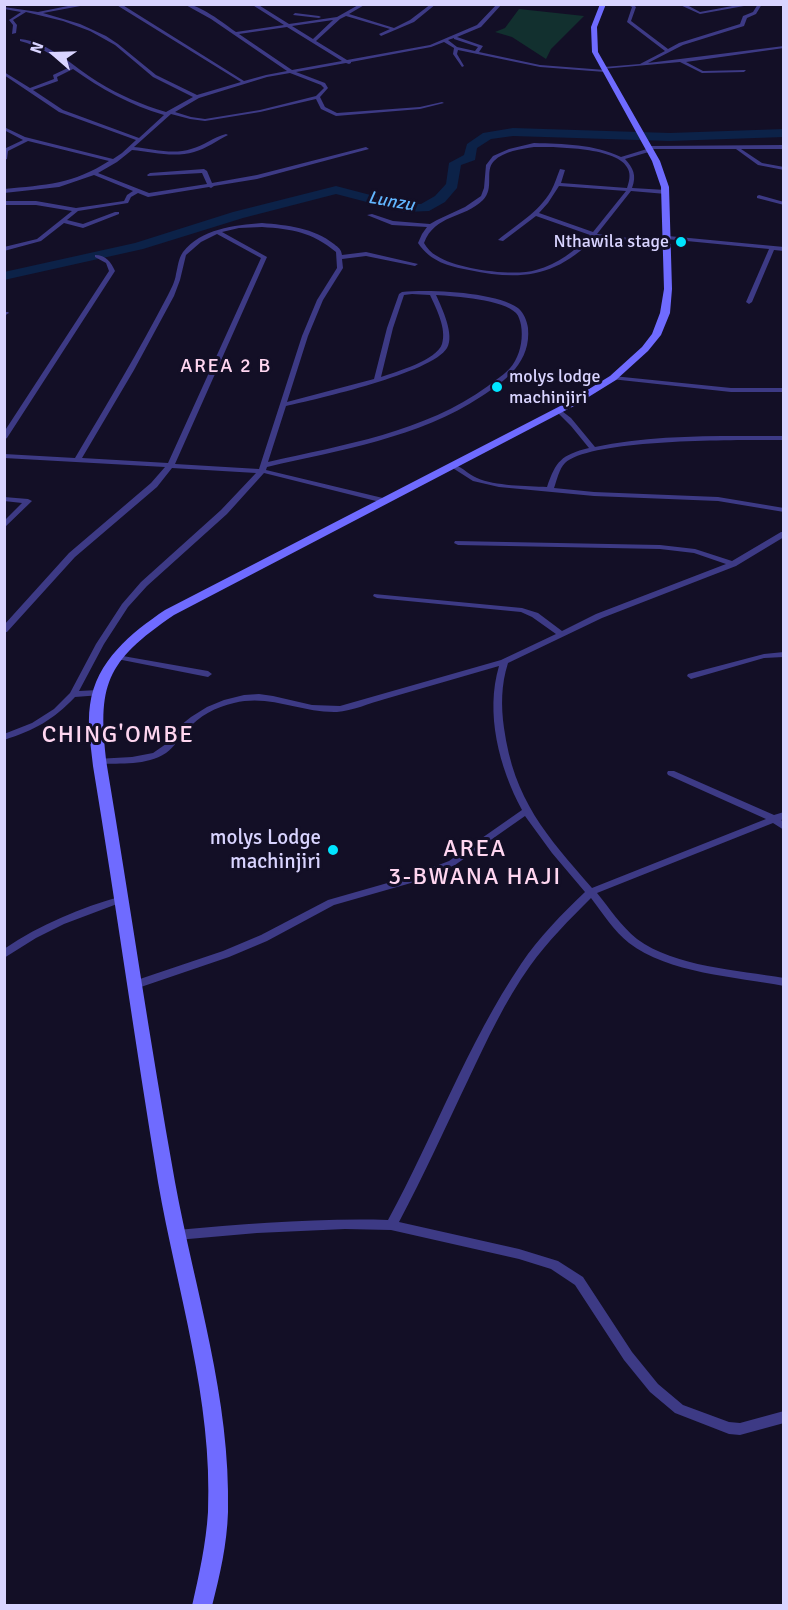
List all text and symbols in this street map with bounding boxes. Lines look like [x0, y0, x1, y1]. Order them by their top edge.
north arrow [24, 24, 84, 84]
text: N [26, 39, 48, 57]
water label: Lunzu [366, 187, 416, 217]
place label: Nthawila stage [553, 231, 669, 253]
marker: Nthawila stage [674, 235, 688, 249]
district label: AREA 2 B [180, 355, 272, 379]
place label: molys lodge machinjiri [509, 366, 601, 409]
marker: molys lodge machinjiri [490, 380, 504, 394]
district label: CHING'OMBE [42, 722, 194, 750]
place label: molys Lodge machinjiri [210, 825, 321, 875]
district label: AREA 3-BWANA HAJI [388, 836, 562, 892]
marker: molys Lodge machinjiri [326, 843, 340, 857]

